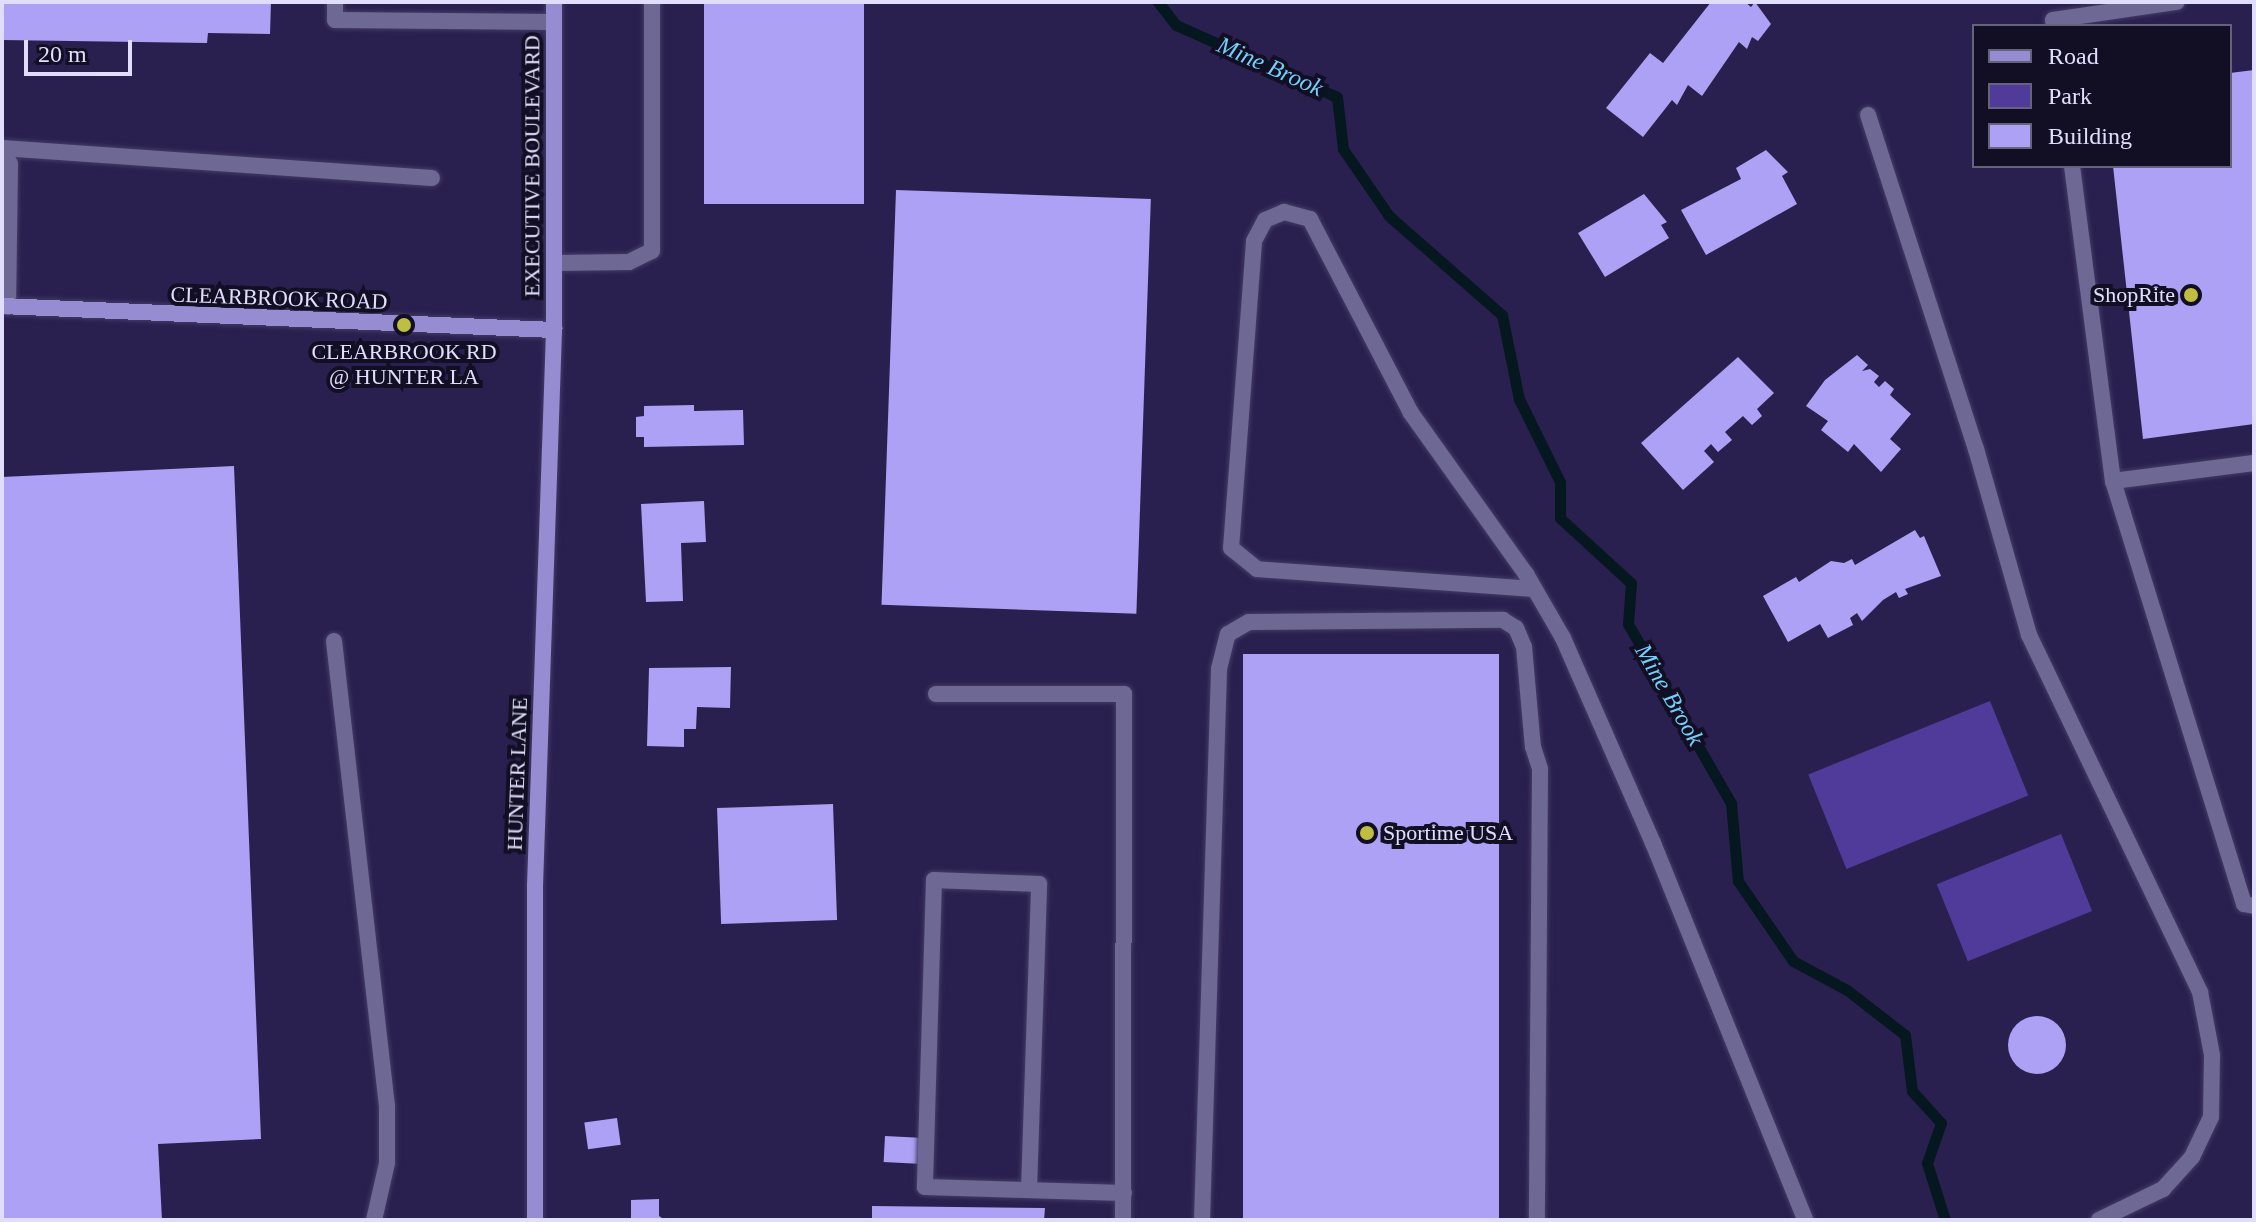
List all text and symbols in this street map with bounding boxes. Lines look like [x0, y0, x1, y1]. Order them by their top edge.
scale bar [28, 24, 136, 74]
legend [1972, 24, 2232, 168]
water label: Mine Brook [1212, 31, 1328, 103]
street label: EXECUTIVE BOULEVARD [519, 35, 545, 297]
text: 20 m [38, 41, 87, 67]
text: Road [2048, 43, 2099, 69]
text: Park [2048, 83, 2092, 109]
text: Building [2048, 123, 2132, 149]
street label: CLEARBROOK ROAD [170, 281, 388, 315]
place label: ShopRite [2093, 282, 2175, 308]
marker: ShopRite [2182, 286, 2200, 304]
marker: CLEARBROOK RD @ HUNTER LA [395, 316, 413, 334]
place label: CLEARBROOK RD @ HUNTER LA [311, 338, 497, 390]
water label: Mine Brook [1628, 639, 1710, 751]
street label: HUNTER LANE [501, 697, 533, 851]
place label: Sportime USA [1383, 820, 1513, 846]
marker: Sportime USA [1358, 824, 1376, 842]

